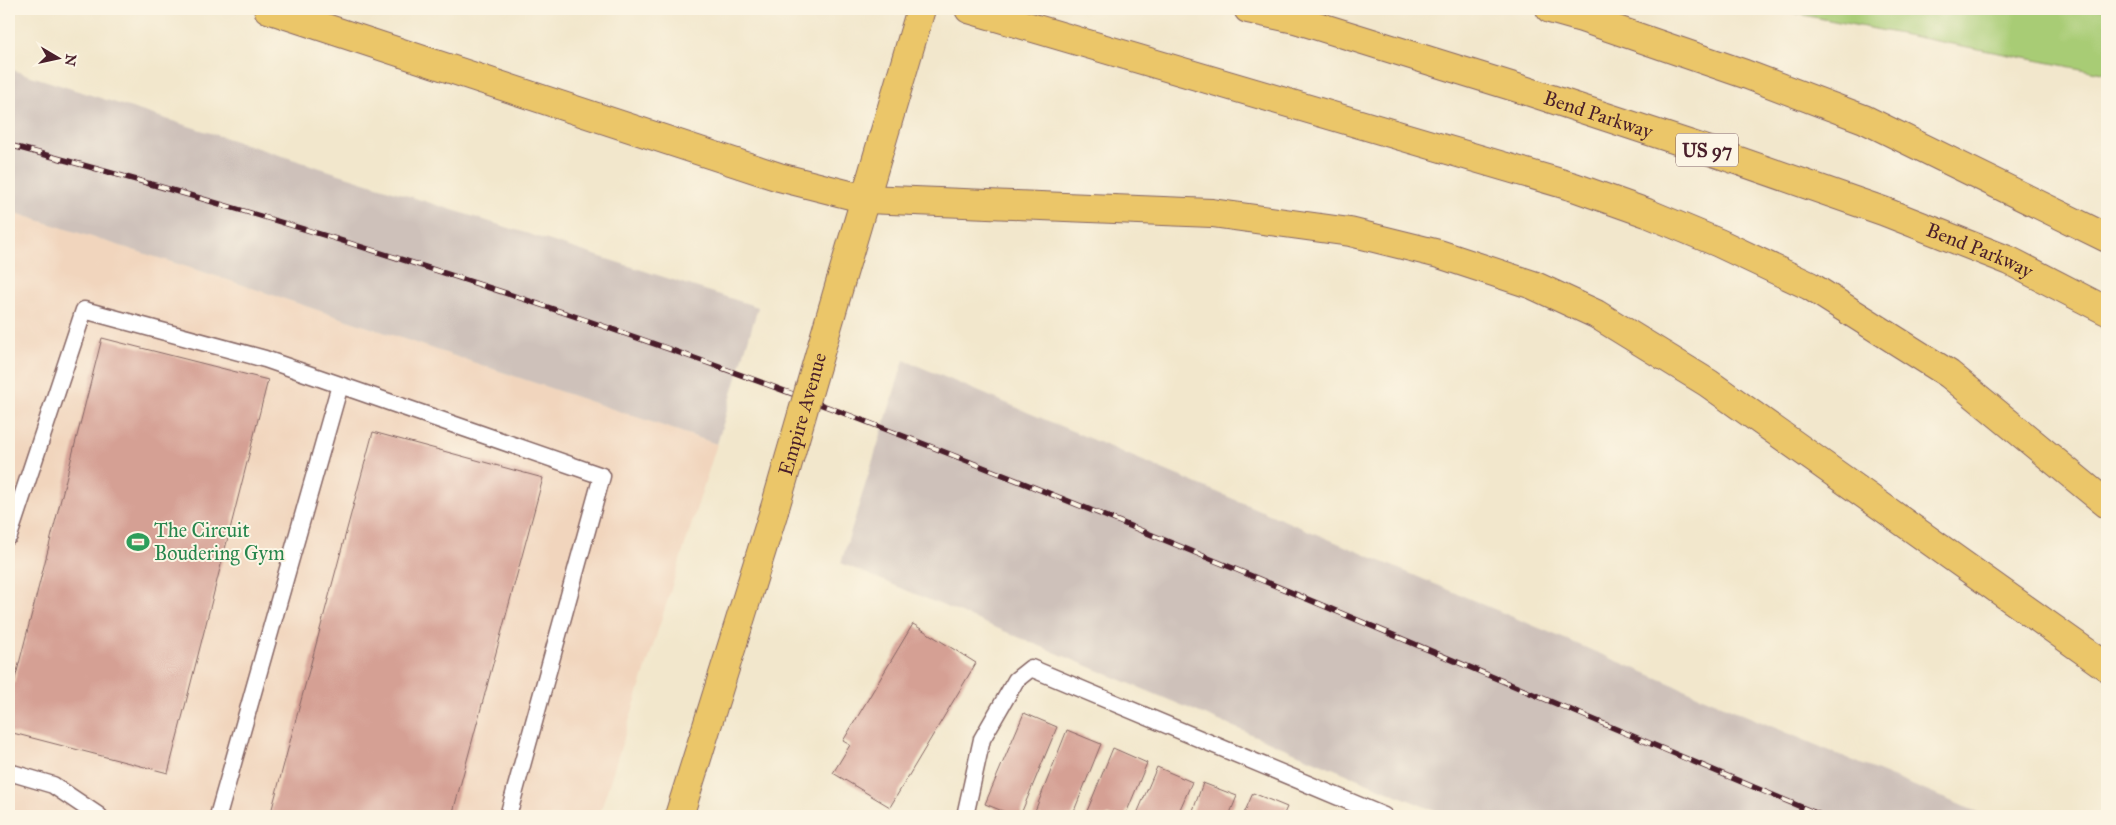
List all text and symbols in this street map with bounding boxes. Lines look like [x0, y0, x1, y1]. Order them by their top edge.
north arrow [32, 32, 82, 82]
text: N [61, 53, 80, 67]
street label: Bend Parkway [1541, 85, 1657, 144]
road number: US 97 [1676, 134, 1738, 166]
street label: Bend Parkway [1923, 217, 2038, 283]
street label: Empire Avenue [773, 350, 831, 478]
place label: The Circuit Boudering Gym [154, 518, 285, 566]
sports icon: The Circuit Boudering Gym [125, 529, 151, 555]

